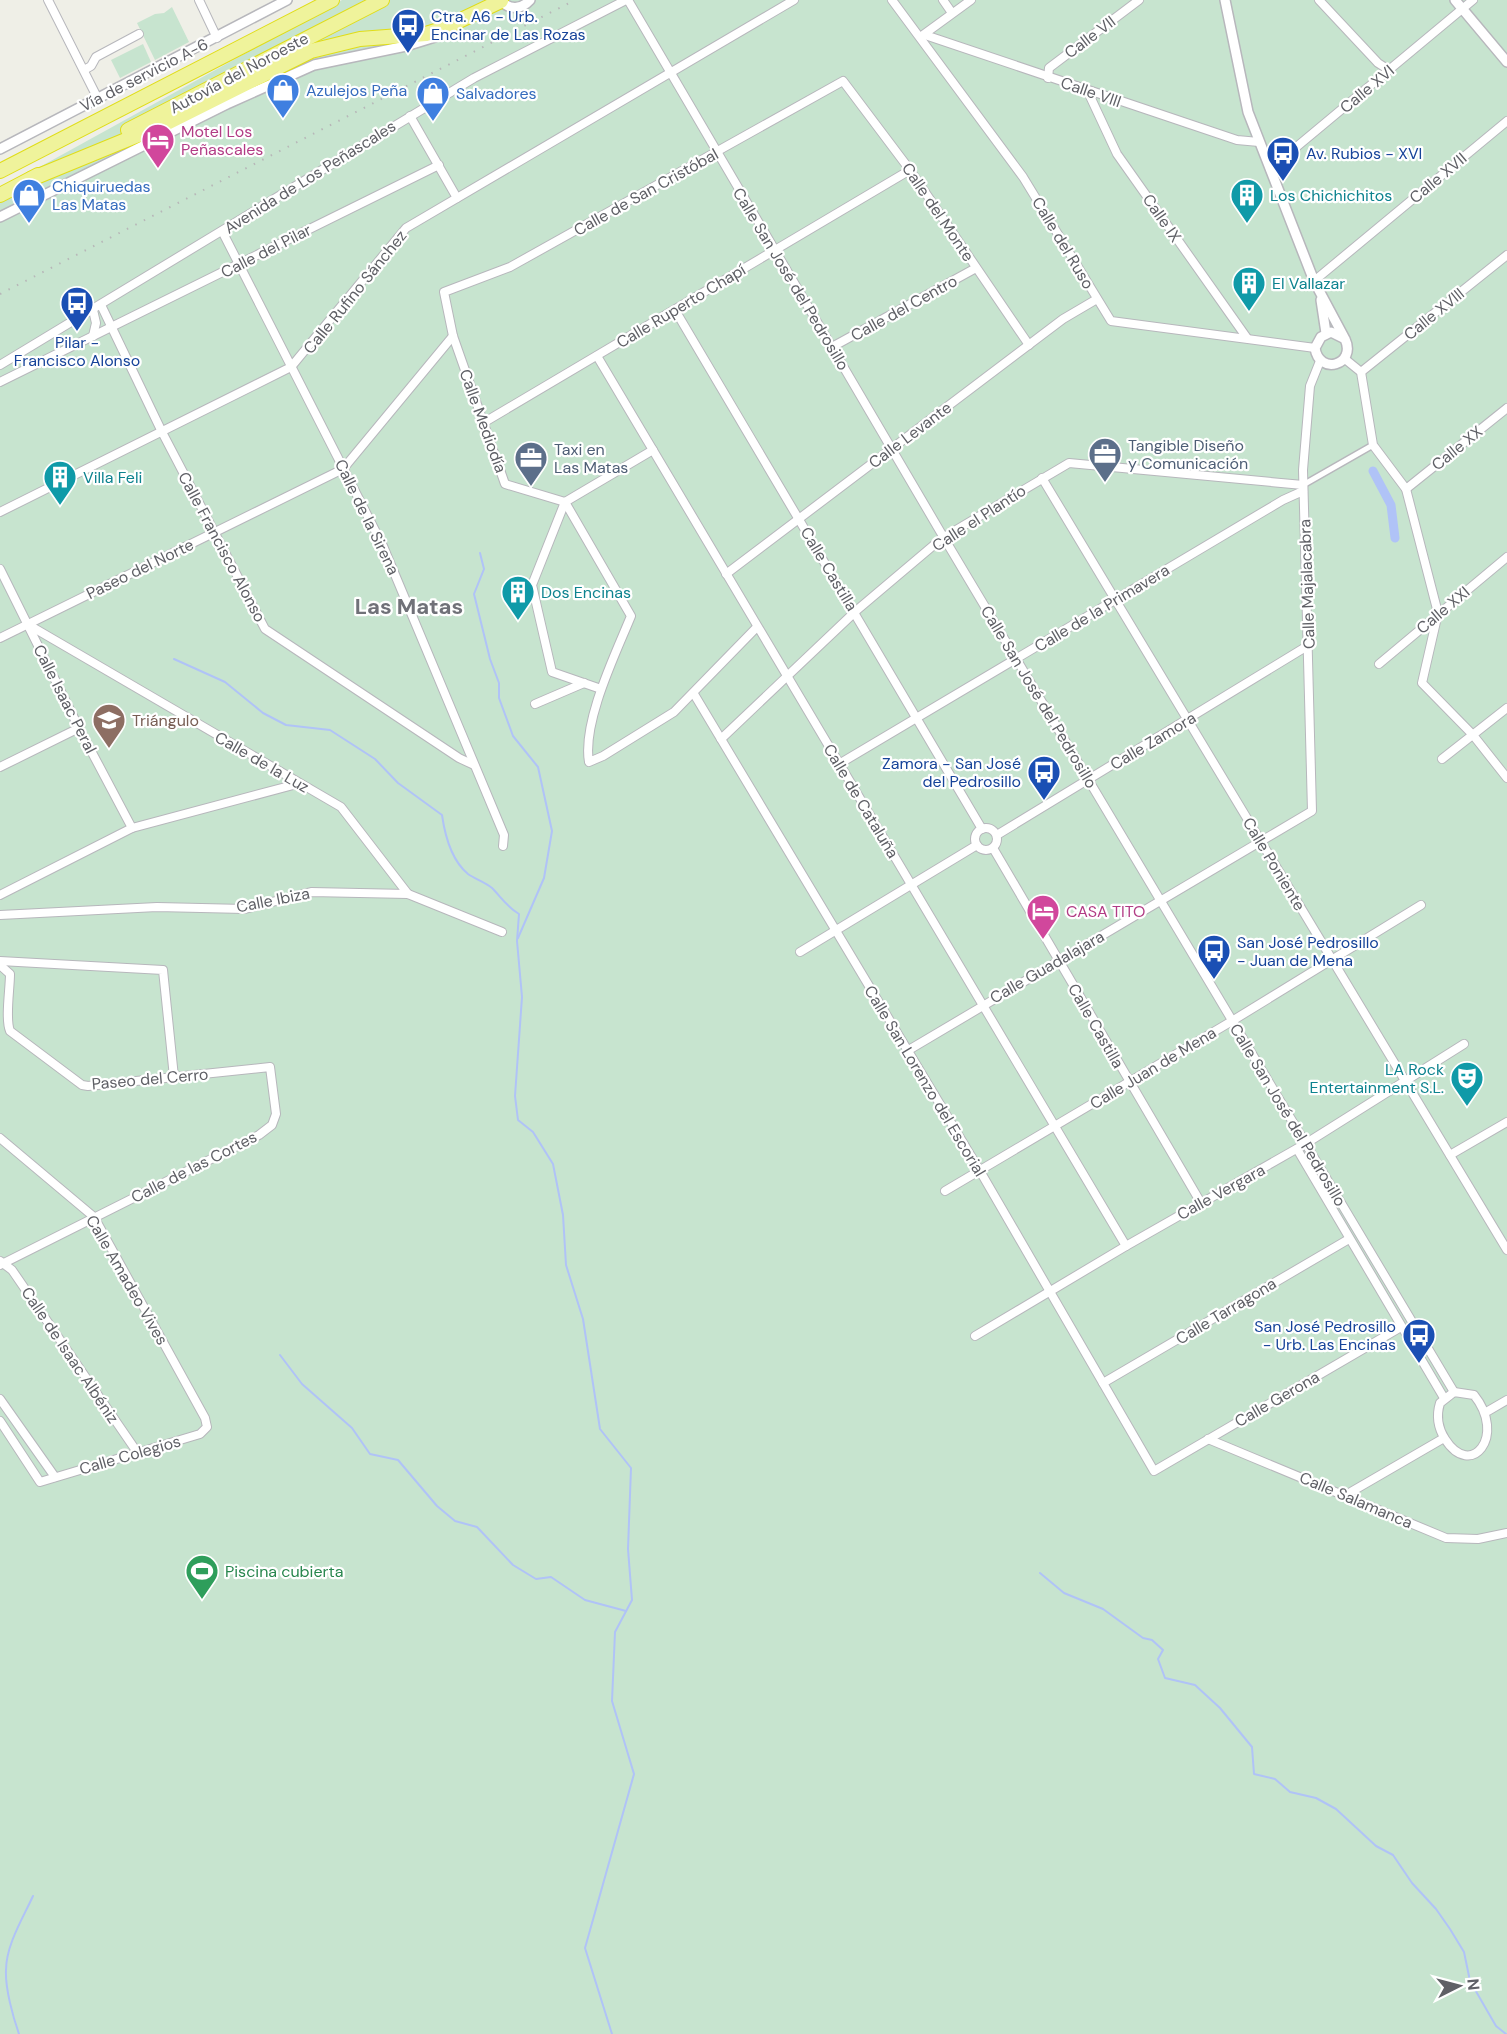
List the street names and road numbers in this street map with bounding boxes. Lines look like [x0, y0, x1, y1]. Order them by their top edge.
street label: Calle VII [1060, 11, 1120, 63]
street label: Autovía del Noroeste [166, 28, 312, 118]
street label: Vía de servicio A-6 [76, 34, 212, 116]
street label: Calle XVI [1335, 60, 1399, 118]
street label: Calle VIII [1058, 72, 1124, 112]
street label: Avenida de Los Peñascales [220, 115, 400, 239]
street label: Calle de San Cristóbal [570, 143, 722, 241]
street label: Calle XVII [1405, 148, 1471, 208]
street label: Calle del Monte [897, 159, 979, 265]
street label: Calle San José del Pedrosillo [728, 184, 854, 374]
street label: Calle IX [1138, 190, 1186, 246]
street label: Calle del Ruso [1027, 193, 1099, 293]
street label: Calle del Pilar [217, 219, 315, 283]
street label: Calle Rufino Sánchez [299, 226, 411, 358]
street label: Calle Ruperto Chapí [613, 259, 750, 353]
street label: Calle del Centro [847, 270, 961, 346]
street label: Calle XVIII [1399, 283, 1469, 345]
street label: Calle Mediodía [455, 366, 511, 476]
street label: Calle Levante [864, 397, 956, 473]
street label: Calle XX [1427, 421, 1487, 475]
street label: Calle de la Sirena [330, 456, 404, 578]
street label: Calle Francisco Alonso [173, 468, 271, 626]
street label: Calle el Plantío [928, 480, 1030, 556]
street label: Calle Majalacabra [1294, 519, 1320, 649]
street label: Calle Castilla [796, 523, 862, 615]
street label: Paseo del Norte [83, 534, 197, 604]
street label: Calle de la Primavera [1031, 559, 1173, 657]
street label: Calle XXI [1412, 581, 1474, 639]
street label: Calle San José del Pedrosillo [976, 602, 1102, 792]
street label: Calle Isaac Peral [29, 641, 101, 757]
street label: Calle Zamora [1106, 707, 1200, 775]
street label: Calle de la Luz [211, 727, 313, 797]
street label: Calle de Cataluña [819, 740, 903, 862]
street label: Calle Poniente [1238, 813, 1310, 915]
street label: Calle Ibiza [235, 883, 311, 917]
street label: Calle Guadalajara [986, 926, 1108, 1008]
street label: Calle Castilla [1063, 980, 1129, 1072]
street label: Calle San Lorenzo del Escorial [860, 982, 990, 1180]
street label: Calle San José del Pedrosillo [1225, 1020, 1351, 1210]
street label: Calle Juan de Mena [1086, 1022, 1220, 1114]
street label: Paseo del Cerro [91, 1063, 209, 1095]
street label: Calle de las Cortes [127, 1126, 261, 1208]
street label: Calle Vergara [1173, 1159, 1269, 1225]
street label: Calle Amadeo Vives [81, 1211, 173, 1349]
street label: Calle Tarragona [1172, 1273, 1280, 1349]
street label: Calle de Isaac Albéniz [16, 1283, 124, 1427]
street label: Calle Gerona [1231, 1366, 1323, 1432]
street label: Calle Colegios [77, 1431, 183, 1479]
street label: Calle Salamanca [1296, 1467, 1416, 1533]

